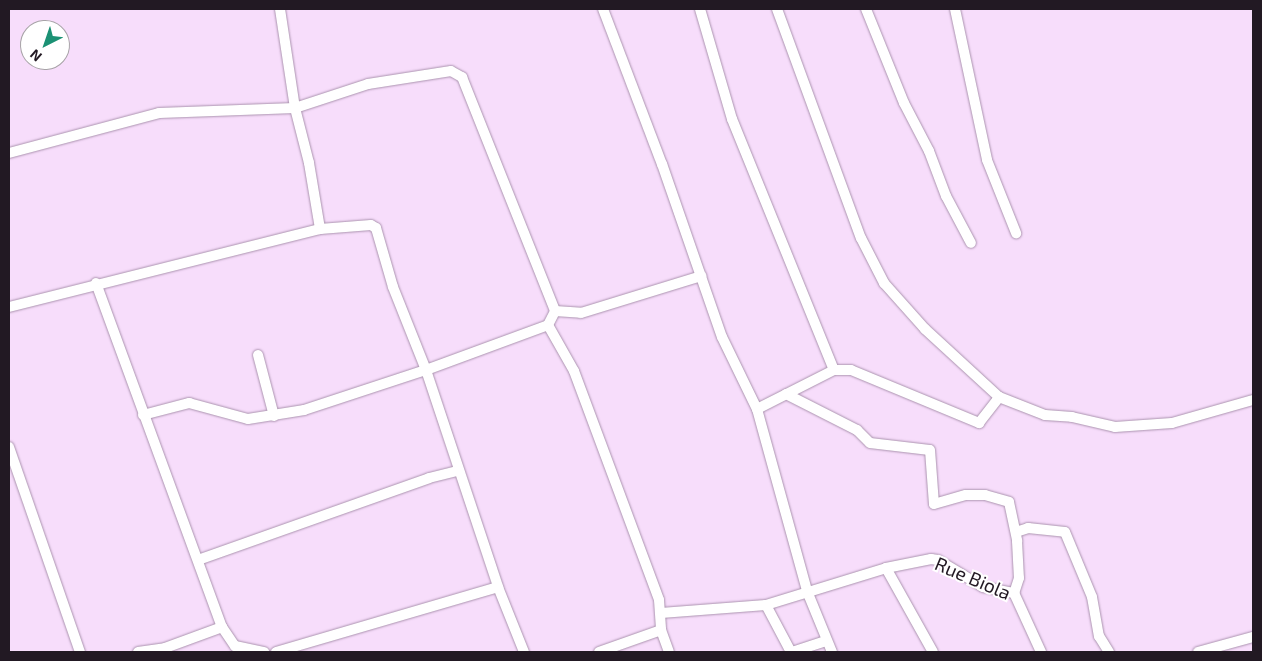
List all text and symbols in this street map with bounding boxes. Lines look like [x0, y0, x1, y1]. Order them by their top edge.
north arrow [20, 20, 70, 70]
text: N [26, 46, 45, 66]
street label: Rue Biola [932, 552, 1014, 604]

